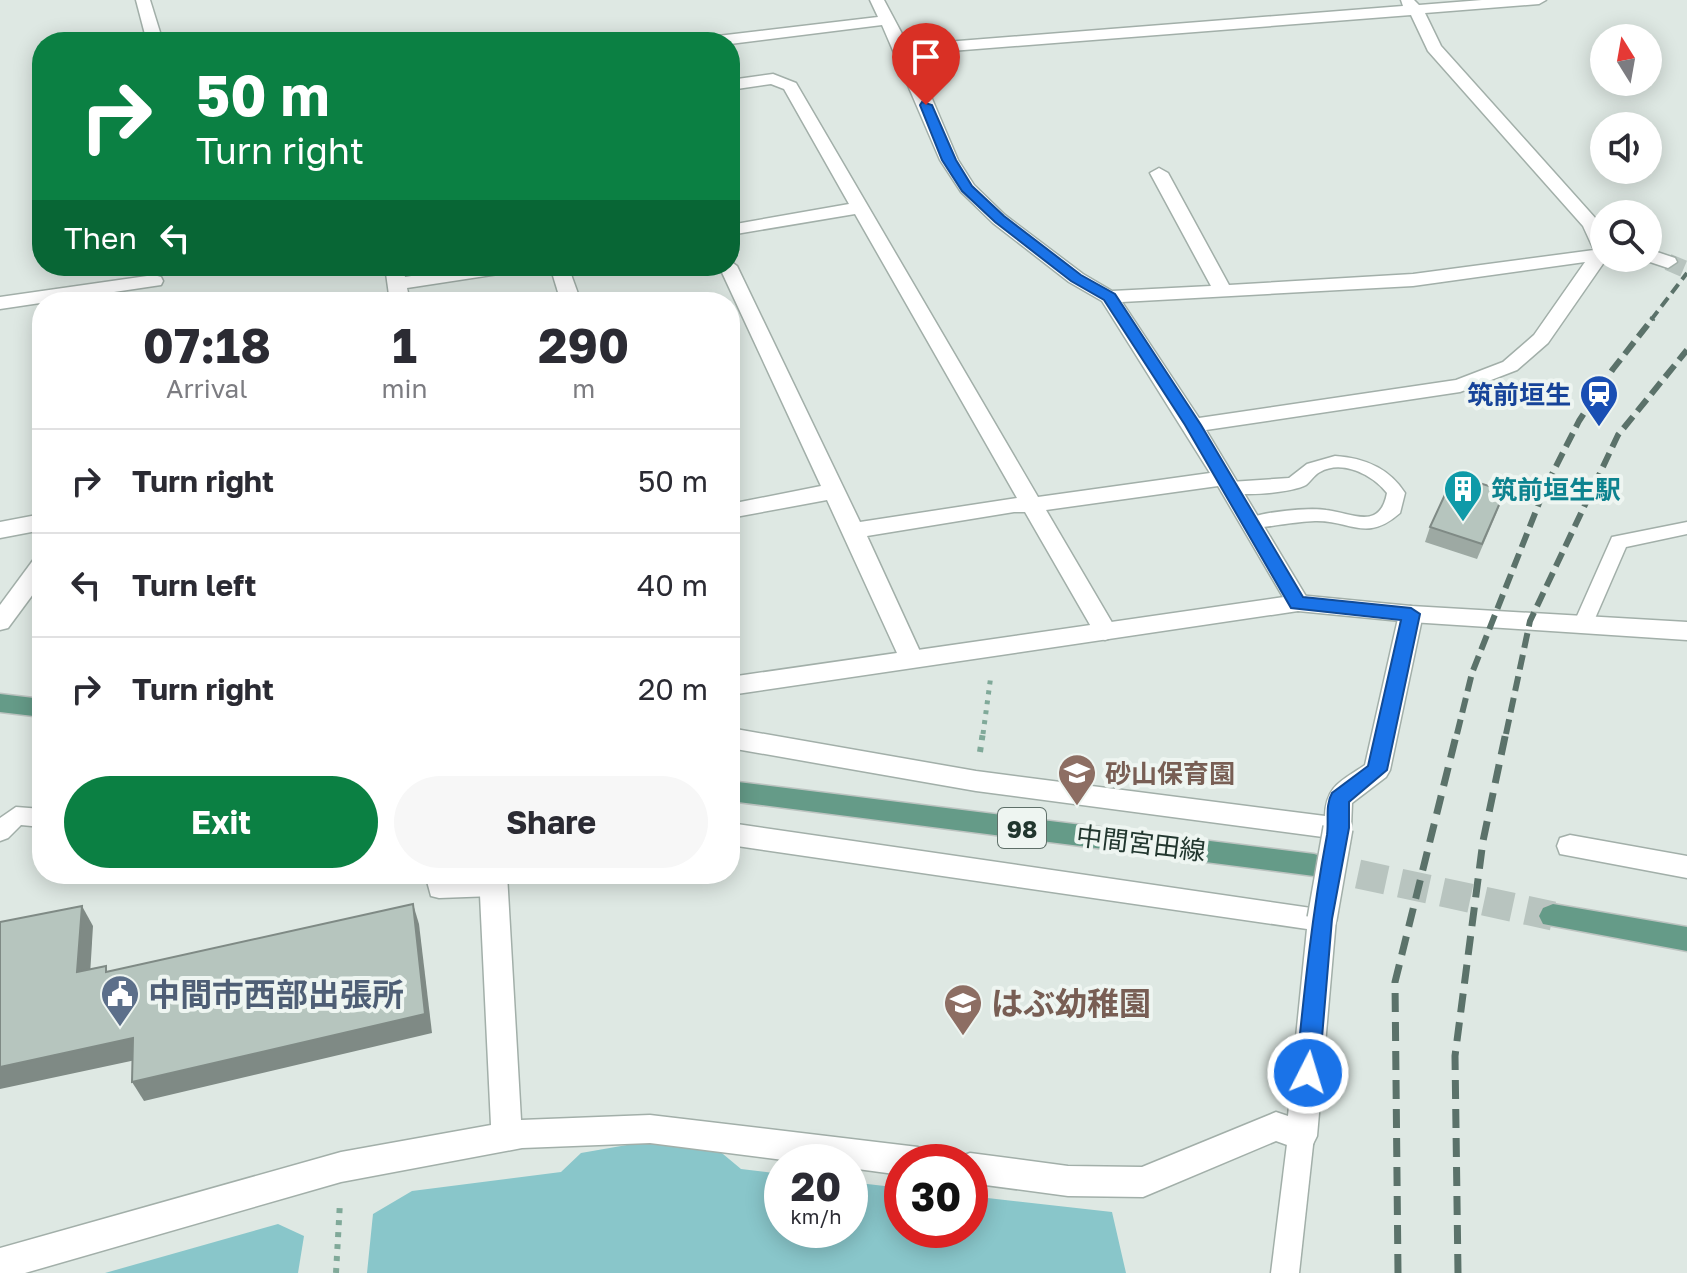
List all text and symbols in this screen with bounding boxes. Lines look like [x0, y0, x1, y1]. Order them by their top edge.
pin [892, 23, 960, 105]
north arrow [1590, 24, 1662, 96]
map controls [1590, 24, 1662, 272]
icon: arrive [904, 35, 948, 79]
text: 50 m [196, 61, 330, 128]
icon: right [64, 64, 168, 168]
button: sound [1590, 112, 1662, 184]
text: Turn right [196, 129, 364, 172]
button: search [1590, 200, 1662, 272]
icon: left [153, 216, 197, 260]
text: Then [64, 220, 137, 256]
text: 07:18 [143, 316, 271, 374]
text: 1 [392, 316, 417, 374]
text: 290 [538, 316, 629, 374]
text: Arrival [166, 373, 248, 404]
text: min [382, 373, 428, 404]
text: m [572, 373, 595, 404]
station icon: 筑前垣生 [1578, 373, 1620, 428]
place label: 筑前垣生 [1467, 379, 1571, 410]
icon: right [64, 459, 108, 503]
text: Turn right [132, 463, 274, 499]
text: 50 m [638, 463, 708, 499]
building icon: 筑前垣生駅 [1442, 468, 1484, 523]
place label: 筑前垣生駅 [1491, 474, 1621, 505]
icon: left [64, 563, 108, 607]
text: Turn left [132, 567, 257, 603]
text: 40 m [637, 567, 708, 603]
icon: right [64, 667, 108, 711]
text: Turn right [132, 671, 274, 707]
text: 20 m [638, 671, 708, 707]
school or university icon: 砂山保育園 [1056, 752, 1098, 807]
place label: 砂山保育園 [1105, 758, 1235, 789]
button: Exit [64, 776, 378, 868]
button: Share [394, 776, 708, 868]
road number: 98 [998, 808, 1046, 848]
street label: 中間宮田線 [1075, 820, 1207, 866]
public building icon: 中間市西部出張所 [99, 973, 141, 1028]
place label: 中間市西部出張所 [148, 975, 404, 1013]
school or university icon: はぶ幼稚園 [942, 982, 984, 1037]
place label: はぶ幼稚園 [991, 984, 1151, 1022]
position arrow [1266, 1031, 1350, 1115]
speed limit sign: 30 [884, 1144, 988, 1248]
text: 20 [791, 1162, 841, 1210]
text: km/h [791, 1204, 841, 1228]

